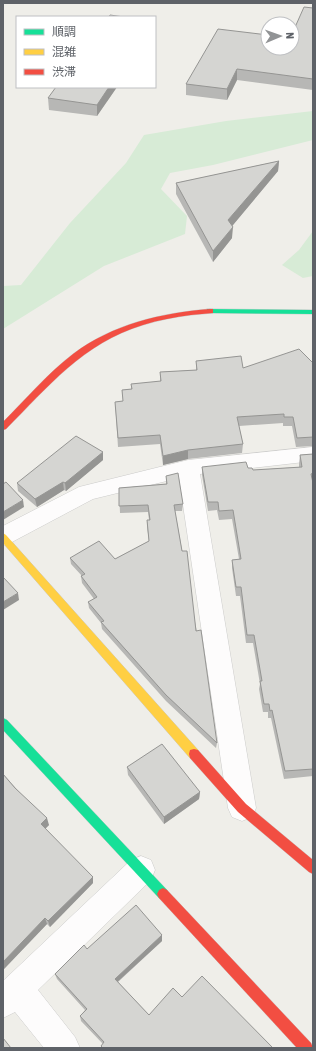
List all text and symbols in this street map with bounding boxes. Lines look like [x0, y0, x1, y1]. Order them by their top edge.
legend [16, 16, 156, 88]
north arrow [260, 16, 300, 56]
text: 順調 [52, 25, 76, 39]
text: N [284, 32, 296, 39]
text: 混雑 [52, 45, 76, 59]
text: 渋滞 [52, 65, 76, 79]

